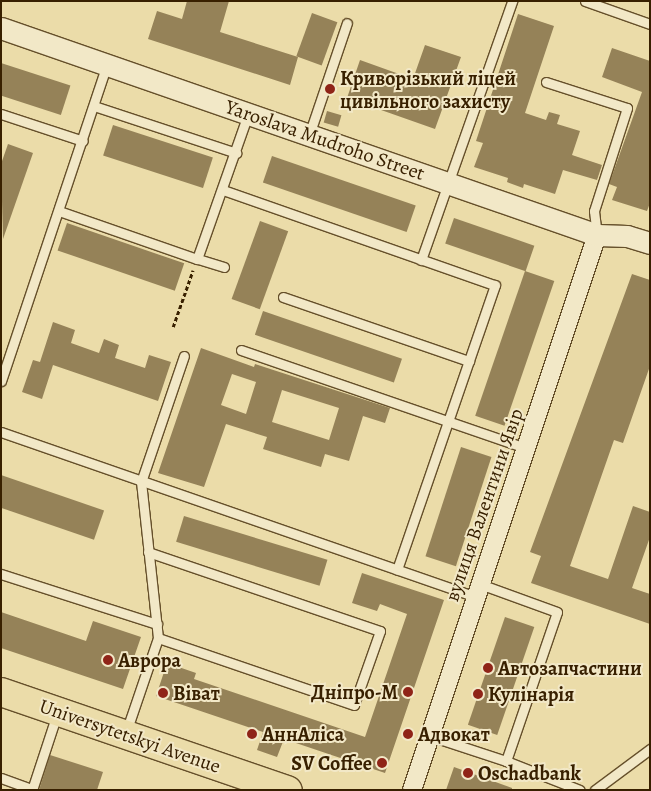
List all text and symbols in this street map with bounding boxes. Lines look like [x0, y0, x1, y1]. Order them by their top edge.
place label: Криворізький ліцей цивільного захисту [340, 66, 516, 113]
marker: Криворізький ліцей цивільного захисту [324, 83, 336, 95]
street label: Yaroslava Mudroho Street [222, 95, 428, 185]
street label: вулиця Валентини Явір [440, 405, 528, 605]
place label: Аврора [118, 648, 181, 672]
marker: Аврора [102, 654, 114, 666]
place label: Автозапчастини [498, 656, 642, 680]
marker: Автозапчастини [482, 662, 494, 674]
place label: Дніпро-М [311, 680, 398, 704]
place label: Віват [173, 681, 220, 705]
place label: Кулінарія [488, 682, 574, 706]
marker: Дніпро-М [402, 686, 414, 698]
marker: Віват [157, 687, 169, 699]
marker: Кулінарія [472, 688, 484, 700]
street label: Universytetskyi Avenue [36, 694, 224, 778]
place label: АннАліса [262, 722, 344, 746]
place label: Адвокат [418, 722, 490, 746]
marker: АннАліса [246, 728, 258, 740]
marker: Адвокат [402, 728, 414, 740]
place label: SV Coffee [291, 751, 372, 775]
marker: SV Coffee [376, 757, 388, 769]
place label: Oschadbank [478, 761, 581, 785]
marker: Oschadbank [462, 767, 474, 779]

